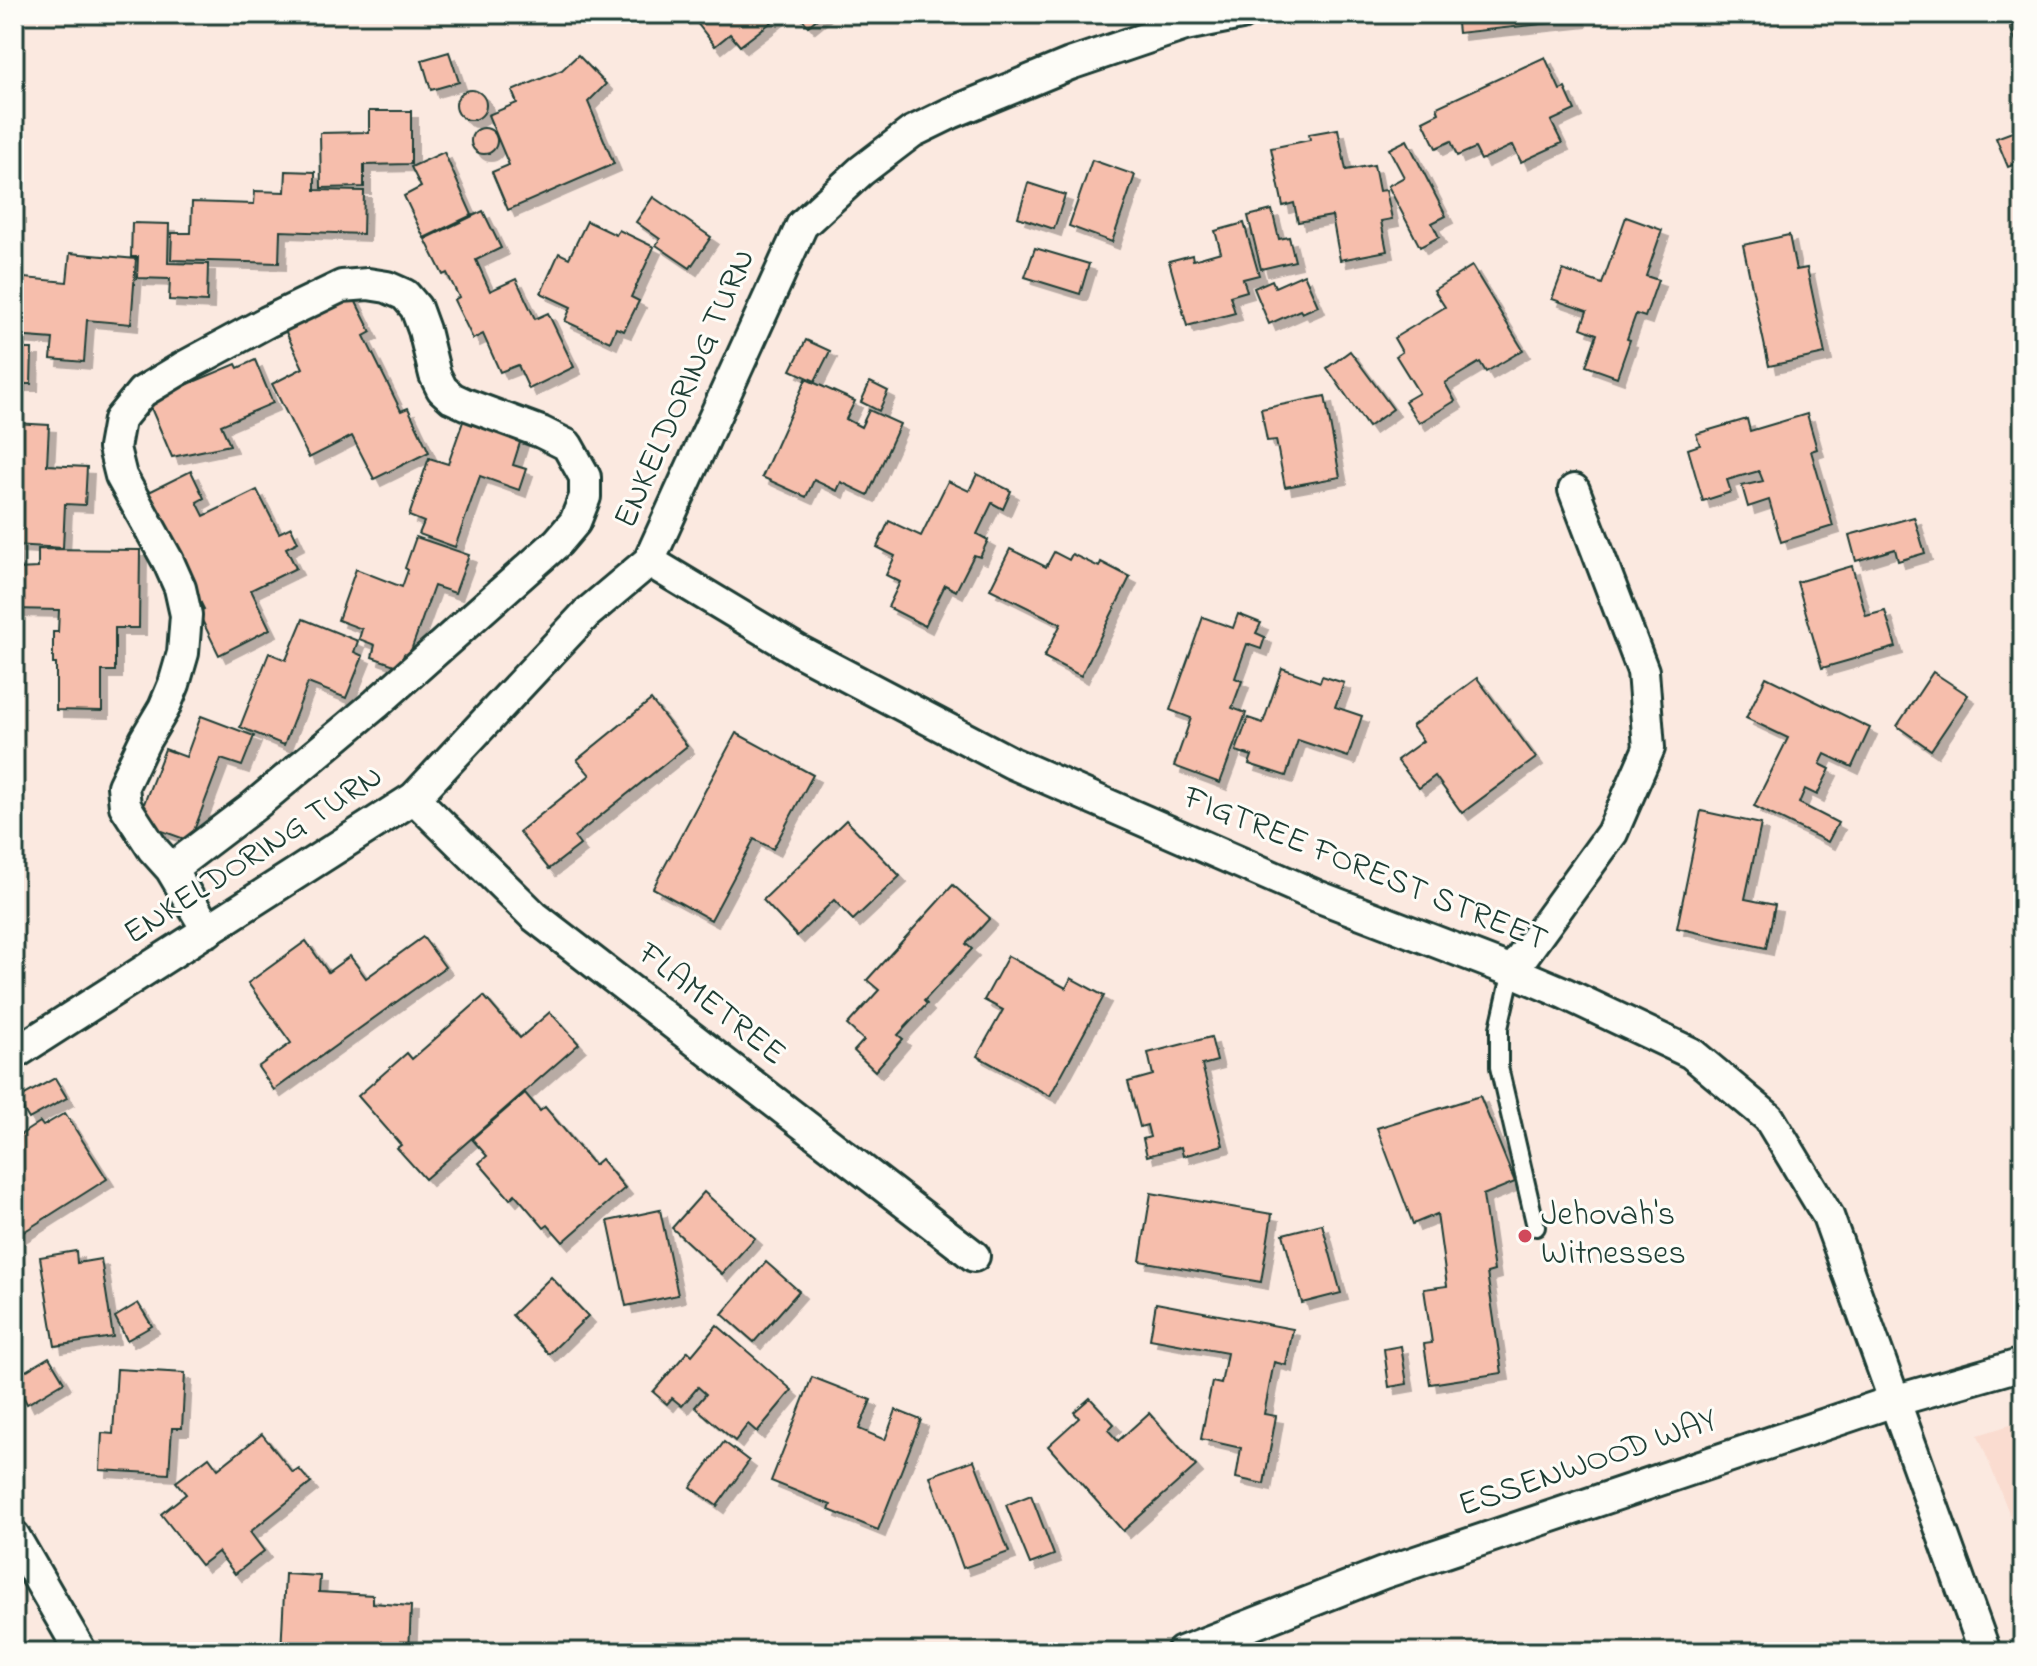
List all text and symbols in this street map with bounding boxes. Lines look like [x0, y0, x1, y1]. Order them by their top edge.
street label: ENKELDORING TURN [602, 241, 770, 537]
street label: ENKELDORING TURN [114, 753, 394, 959]
street label: FIGTREE FOREST STREET [1174, 774, 1555, 966]
street label: FLAMETREE [625, 930, 796, 1079]
place label: Jehovah's Witnesses [1541, 1191, 1686, 1280]
marker: Jehovah's Witnesses [1516, 1227, 1534, 1245]
street label: ESSENWOOD WAY [1452, 1396, 1724, 1532]

